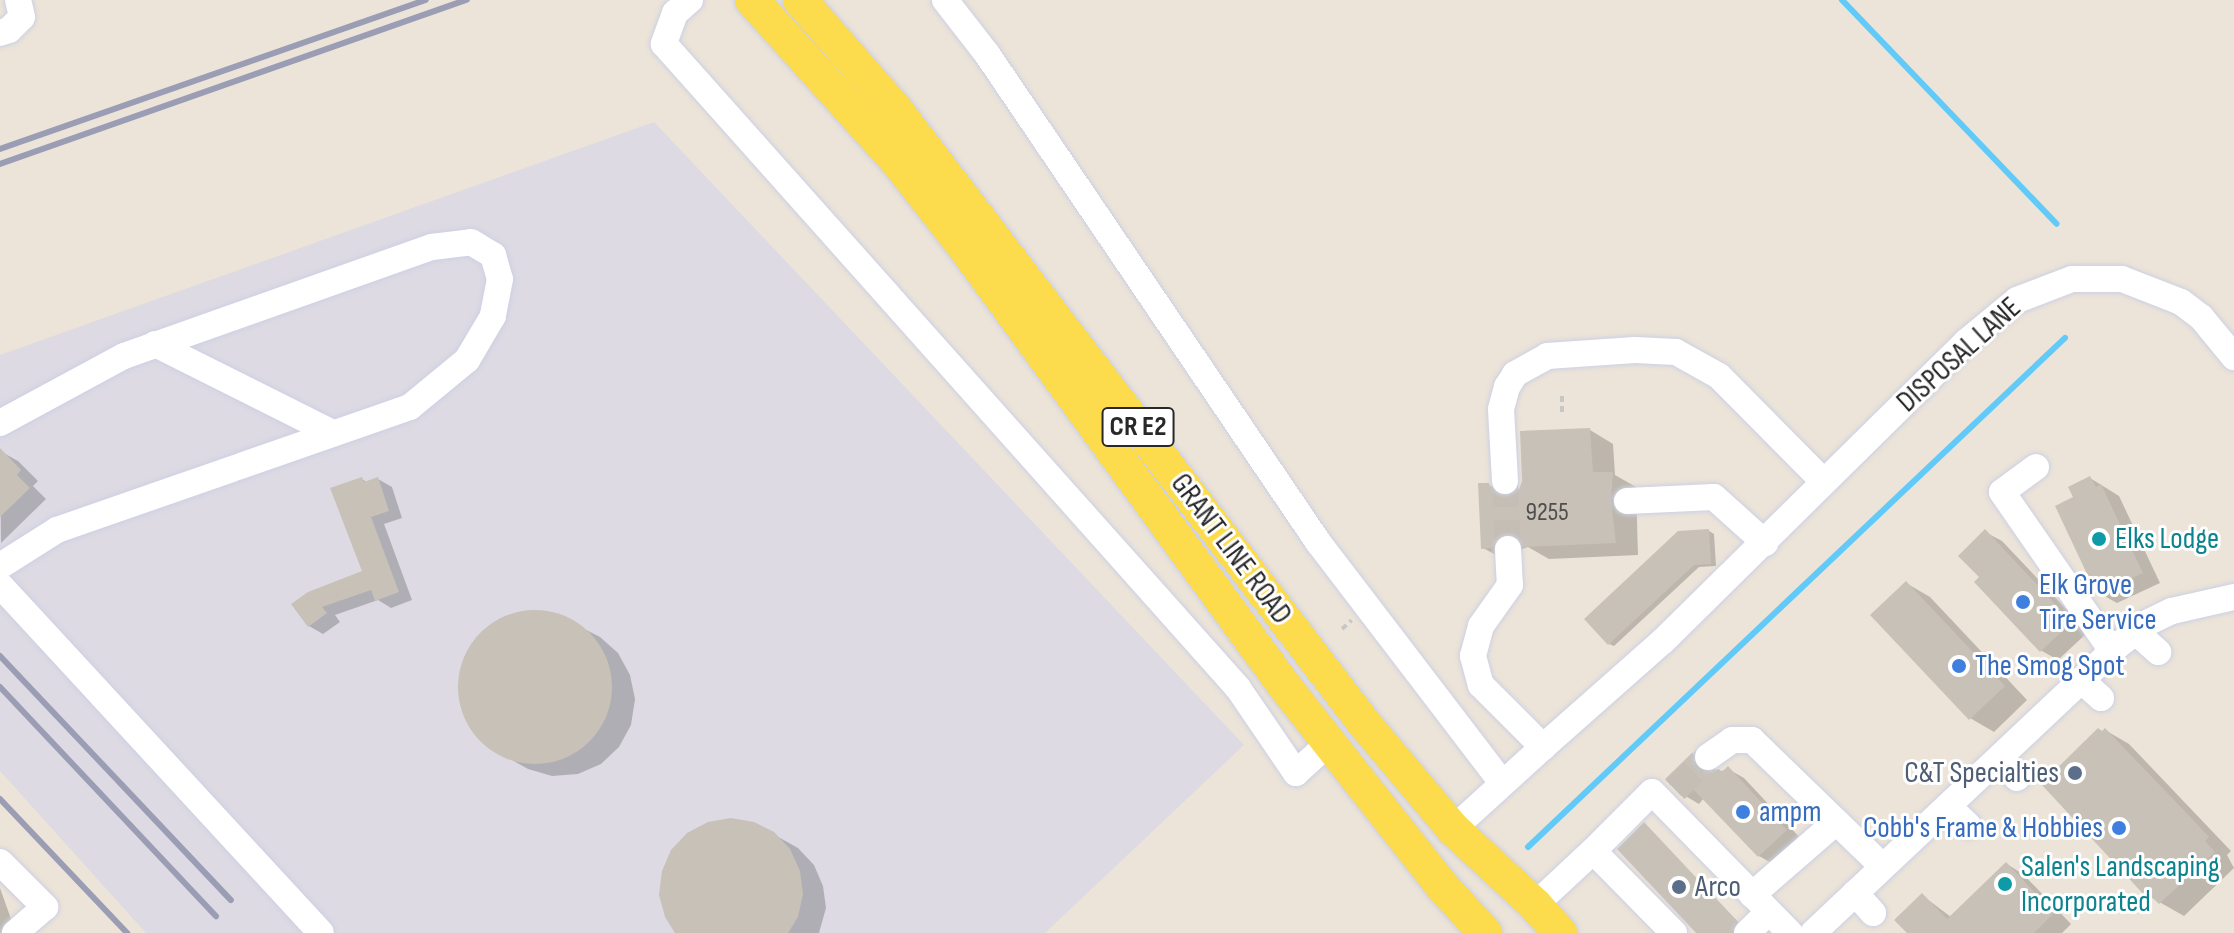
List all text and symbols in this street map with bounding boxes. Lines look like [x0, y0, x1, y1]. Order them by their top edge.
street label: DISPOSAL LANE [1890, 290, 2028, 420]
road number: CR E2 [1100, 403, 1176, 451]
street label: GRANT LINE ROAD [1163, 467, 1299, 631]
house number: 9255 [1525, 497, 1569, 529]
place label: Elks Lodge [2115, 521, 2219, 557]
marker: Elks Lodge [2090, 530, 2108, 548]
place label: Elk Grove Tire Service [2039, 567, 2157, 638]
marker: Elk Grove Tire Service [2014, 593, 2032, 611]
place label: The Smog Spot [1975, 648, 2125, 684]
marker: The Smog Spot [1950, 657, 1968, 675]
place label: C&T Specialties [1904, 755, 2059, 791]
marker: C&T Specialties [2066, 764, 2084, 782]
place label: ampm [1759, 794, 1821, 830]
marker: ampm [1734, 803, 1752, 821]
place label: Cobb's Frame & Hobbies [1863, 810, 2103, 846]
marker: Cobb's Frame & Hobbies [2110, 819, 2128, 837]
place label: Salen's Landscaping Incorporated [2021, 849, 2220, 920]
place label: Arco [1695, 869, 1741, 905]
marker: Salen's Landscaping Incorporated [1996, 875, 2014, 893]
marker: Arco [1670, 878, 1688, 896]

